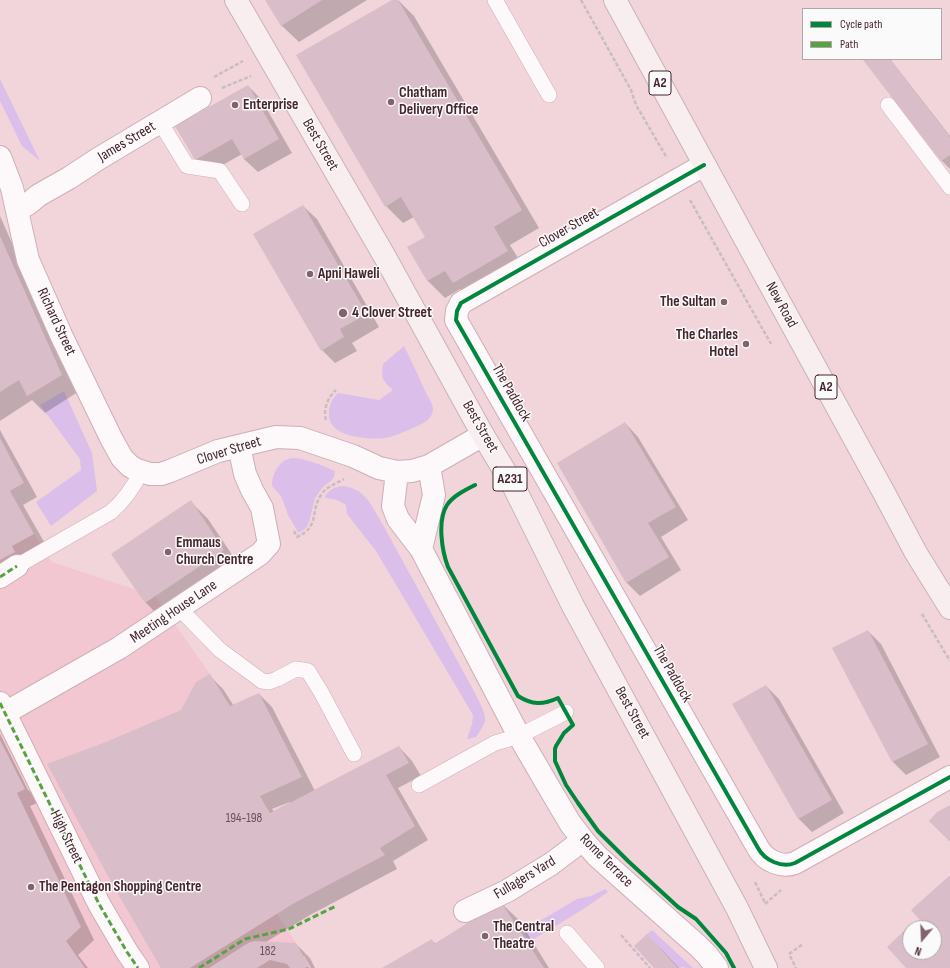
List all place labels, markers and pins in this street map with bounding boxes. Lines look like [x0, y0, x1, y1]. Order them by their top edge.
place label: Chatham Delivery Office [399, 84, 479, 119]
place label: Enterprise [243, 96, 298, 114]
marker: Chatham Delivery Office [386, 97, 396, 107]
marker: Enterprise [230, 100, 240, 110]
place label: Apni Haweli [318, 265, 380, 283]
marker: Apni Haweli [305, 269, 315, 279]
place label: The Sultan [660, 293, 716, 311]
marker: The Sultan [719, 297, 729, 307]
place label: 4 Clover Street [352, 304, 432, 322]
marker: 4 Clover Street [337, 307, 349, 319]
place label: The Charles Hotel [676, 326, 738, 361]
marker: The Charles Hotel [741, 339, 751, 349]
place label: Emmaus Church Centre [176, 534, 253, 569]
marker: Emmaus Church Centre [163, 547, 173, 557]
place label: The Pentagon Shopping Centre [39, 878, 202, 896]
marker: The Pentagon Shopping Centre [26, 882, 36, 892]
place label: The Central Theatre [493, 918, 554, 953]
marker: The Central Theatre [480, 931, 490, 941]

